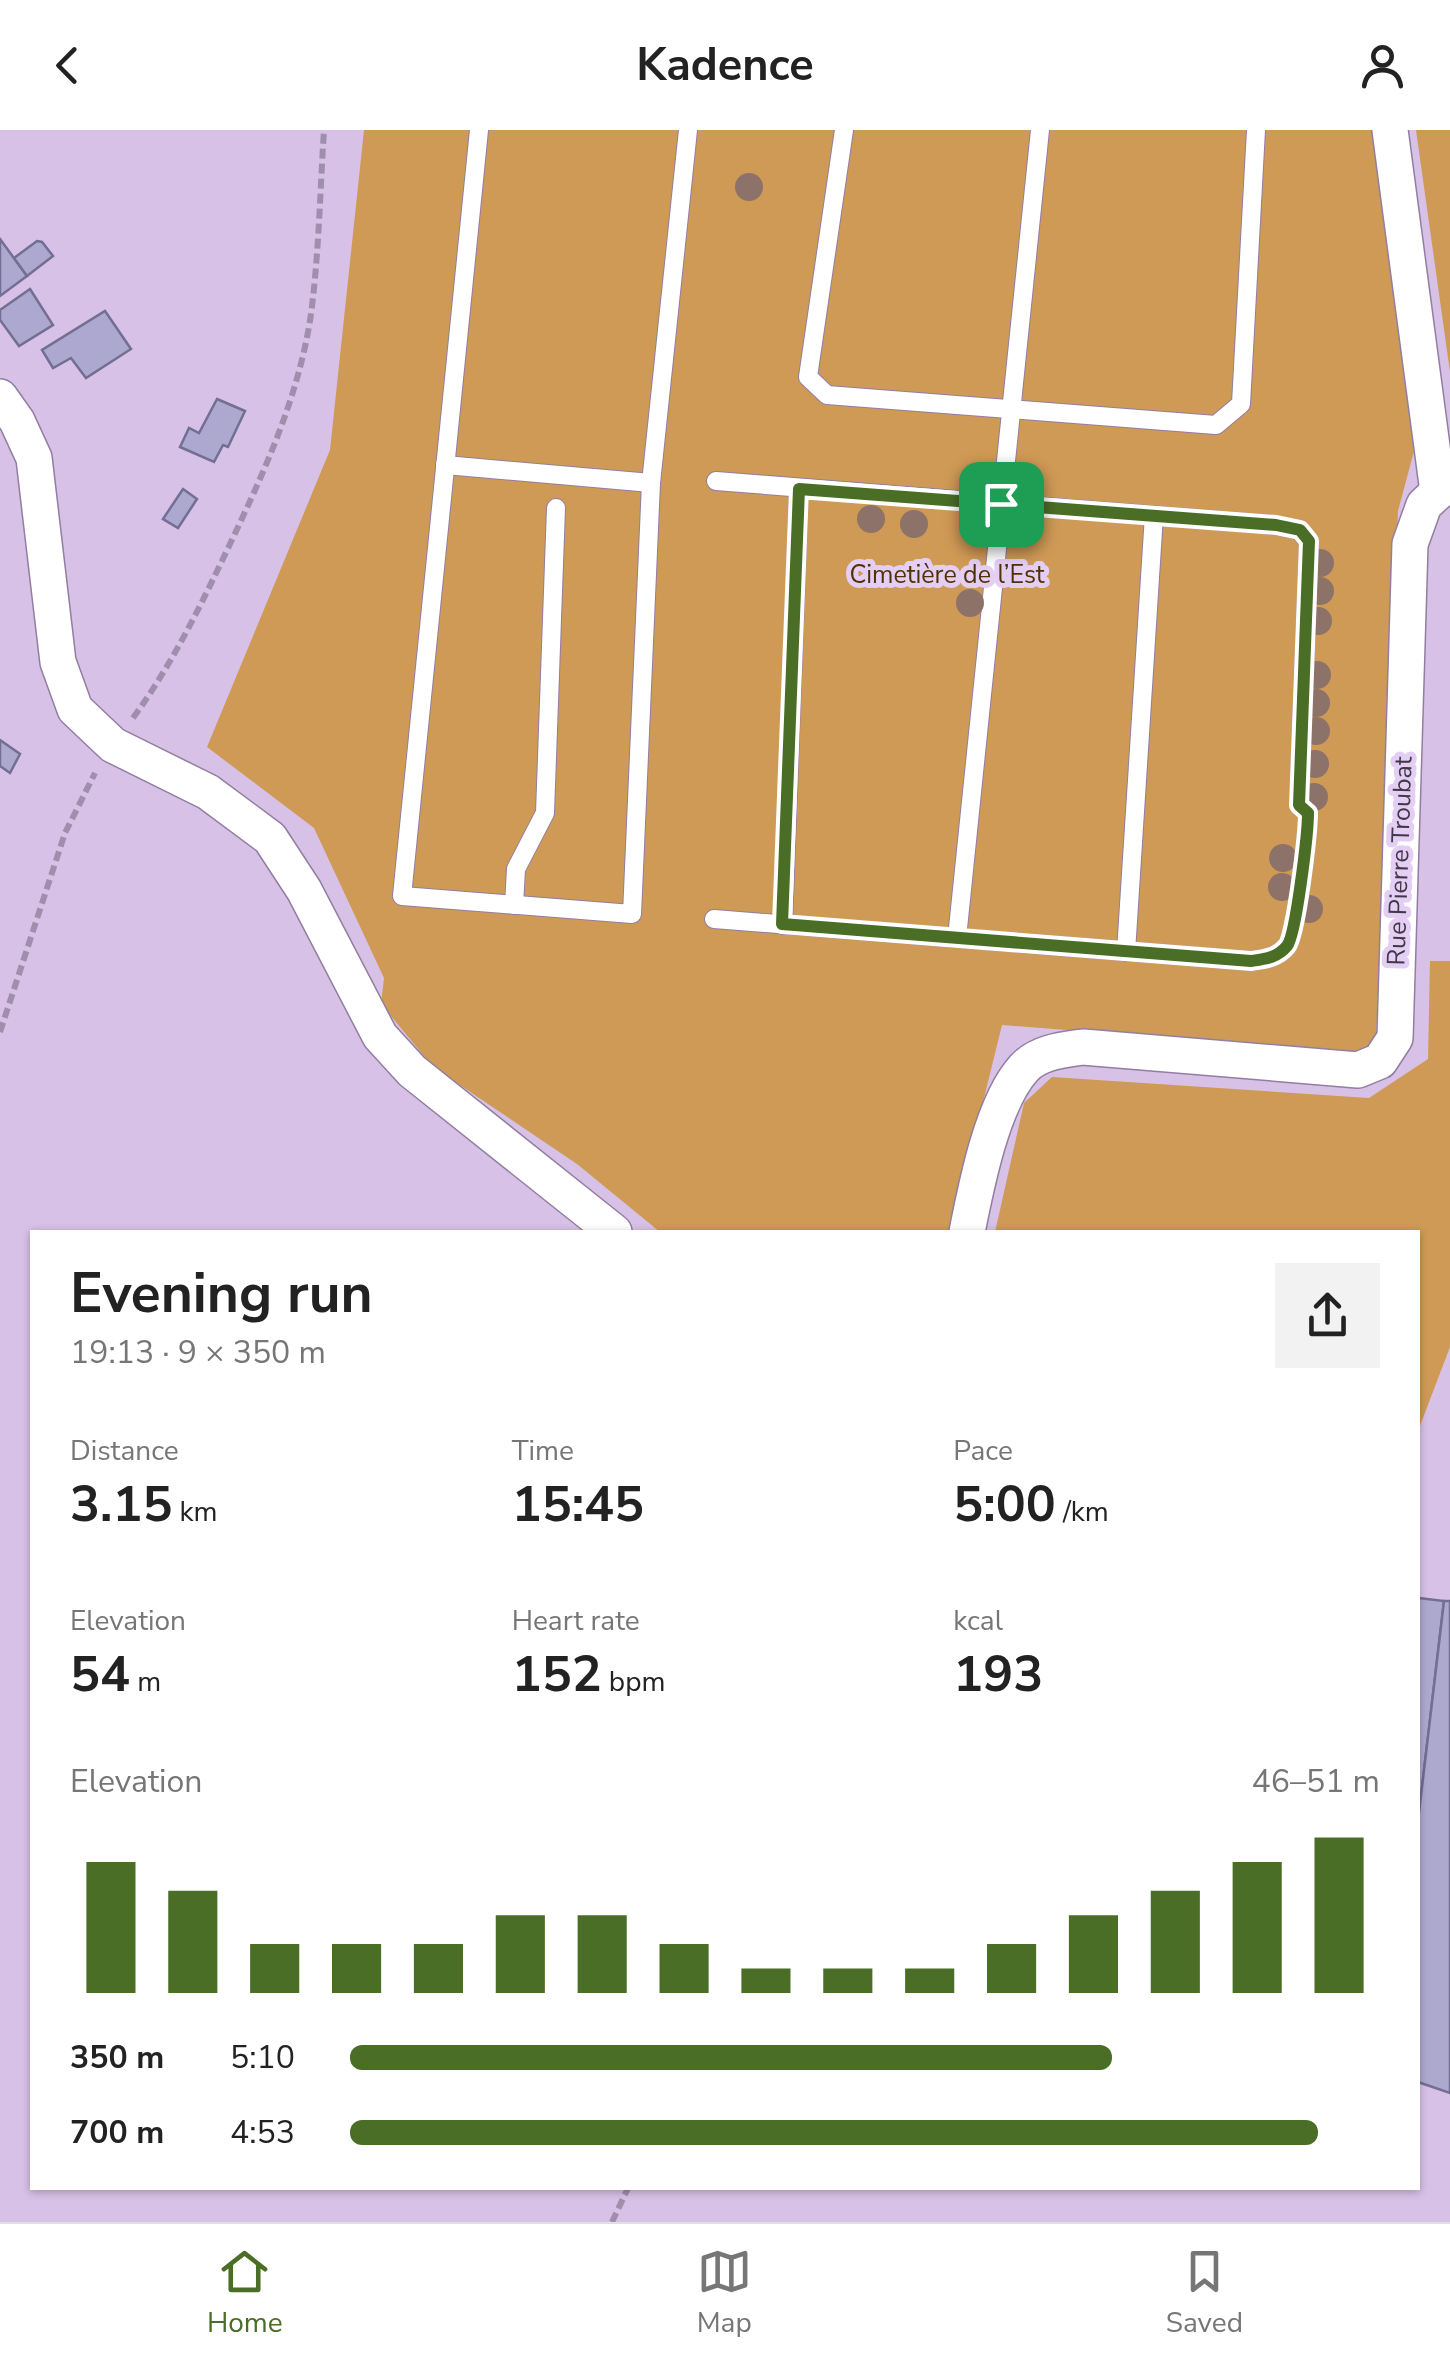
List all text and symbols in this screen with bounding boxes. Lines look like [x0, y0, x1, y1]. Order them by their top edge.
text: Kadence [636, 35, 814, 96]
icon: back [40, 38, 95, 93]
icon: person [1355, 38, 1410, 93]
pin [959, 462, 1044, 547]
icon: arrive [974, 477, 1029, 532]
park label: Cimetière de l’Est [849, 558, 1045, 592]
street label: Rue Pierre Troubat [1379, 756, 1421, 966]
text: Evening run [70, 1256, 373, 1331]
button: share [1275, 1263, 1380, 1368]
text: 19:13 · 9 × 350 m [70, 1331, 326, 1374]
text: Distance [70, 1432, 179, 1470]
text: Time [512, 1432, 574, 1470]
text: Pace [953, 1432, 1013, 1470]
text: 3.15 [70, 1470, 172, 1539]
text: 15:45 [512, 1470, 644, 1539]
text: 5:00 [953, 1470, 1056, 1539]
text: km [172, 1493, 218, 1531]
text: /km [1056, 1493, 1109, 1531]
text: Elevation [70, 1602, 186, 1640]
text: Heart rate [512, 1602, 640, 1640]
text: kcal [953, 1602, 1003, 1640]
text: 54 [70, 1640, 130, 1709]
text: 152 [512, 1640, 602, 1709]
text: 193 [953, 1640, 1043, 1709]
text: m [130, 1663, 161, 1701]
text: bpm [602, 1663, 665, 1701]
text: Elevation [70, 1760, 203, 1803]
text: 46–51 m [1252, 1760, 1380, 1803]
text: 350 m [70, 2036, 164, 2079]
text: 5:10 [230, 2036, 295, 2079]
text: 700 m [70, 2111, 164, 2154]
text: 4:53 [230, 2111, 295, 2154]
tab: Home [207, 2244, 283, 2342]
tab: Map [697, 2244, 752, 2342]
tab: Saved [1166, 2244, 1243, 2342]

